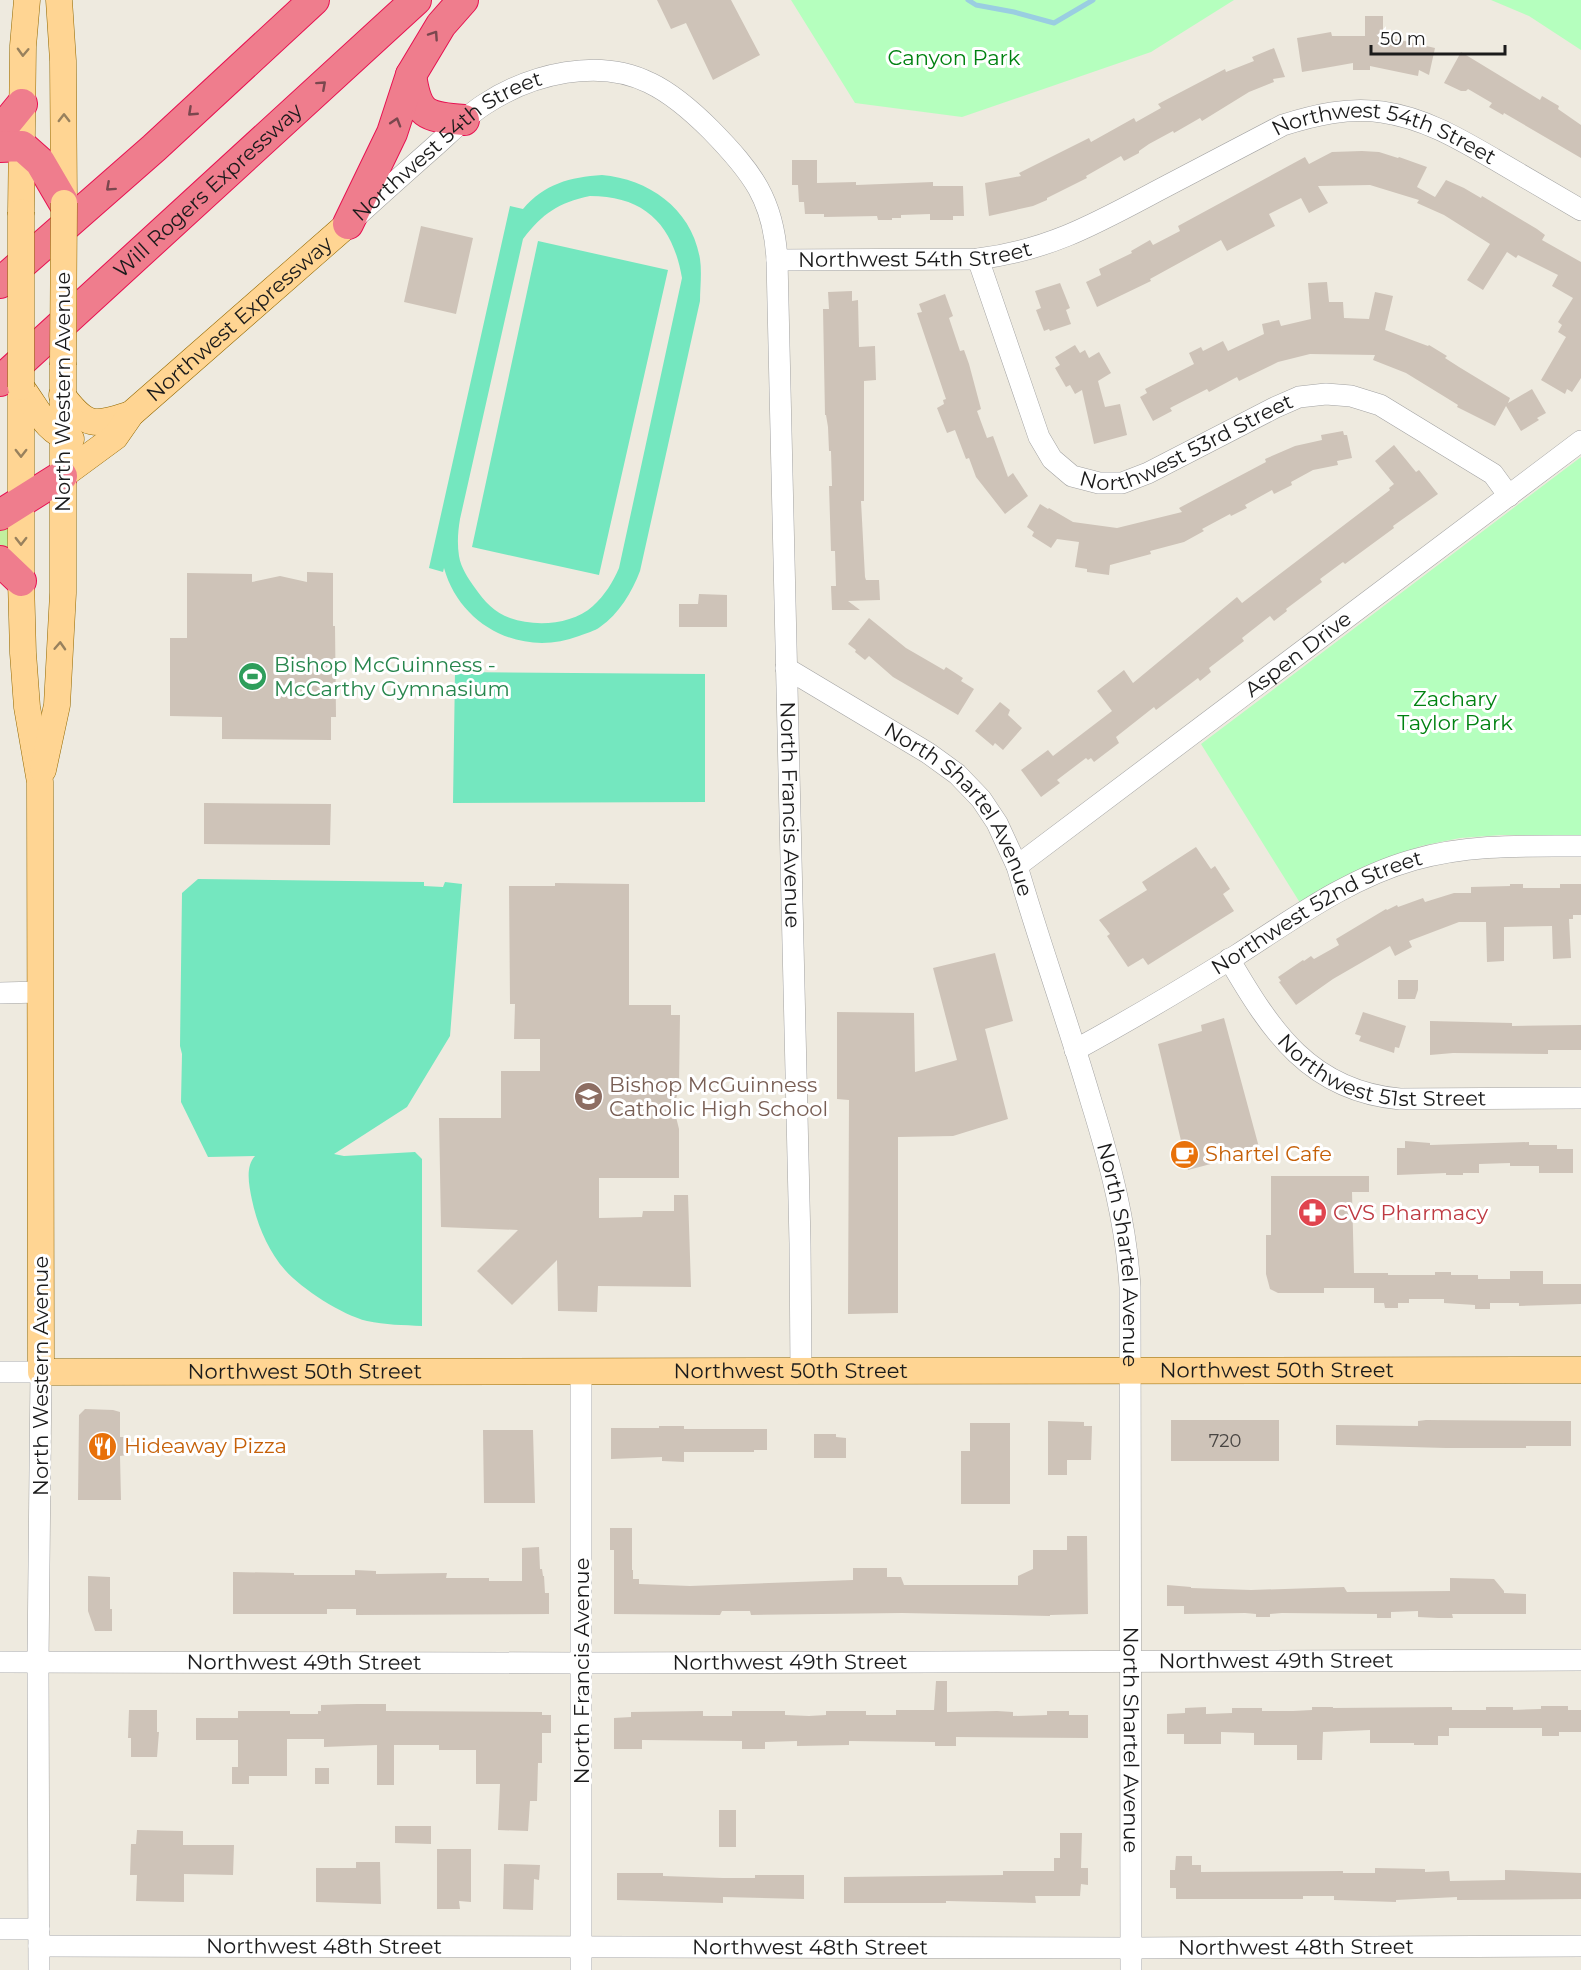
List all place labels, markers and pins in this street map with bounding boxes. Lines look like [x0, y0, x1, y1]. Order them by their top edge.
place label: Bishop McGuinness - McCarthy Gymnasium [274, 652, 510, 701]
sports icon: Bishop McGuinness - McCarthy Gymnasium [237, 661, 269, 693]
place label: Bishop McGuinness Catholic High School [609, 1072, 828, 1121]
school or university icon: Bishop McGuinness Catholic High School [572, 1081, 604, 1113]
cafe icon: Shartel Cafe [1168, 1138, 1200, 1170]
place label: Shartel Cafe [1205, 1141, 1332, 1166]
pharmacy icon: CVS Pharmacy [1296, 1197, 1328, 1229]
place label: CVS Pharmacy [1333, 1200, 1489, 1225]
restaurant icon: Hideaway Pizza [87, 1430, 119, 1462]
place label: Hideaway Pizza [124, 1433, 287, 1458]

